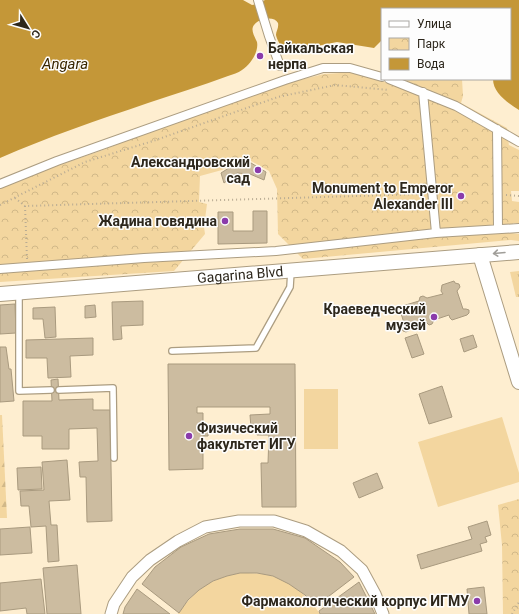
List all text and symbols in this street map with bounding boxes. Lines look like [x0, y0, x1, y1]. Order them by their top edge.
north arrow [8, 8, 48, 48]
legend [381, 8, 511, 80]
text: Улица [417, 17, 452, 31]
text: С [28, 27, 43, 41]
text: Парк [417, 37, 446, 51]
place label: Байкальская нерпа [268, 40, 354, 72]
marker: Байкальская нерпа [255, 51, 265, 61]
water label: Angara [41, 55, 88, 73]
text: Вода [417, 57, 445, 71]
place label: Александровский сад [131, 154, 250, 186]
marker: Александровский сад [253, 165, 263, 175]
place label: Monument to Emperor Alexander III [312, 180, 453, 212]
marker: Monument to Emperor Alexander III [456, 191, 466, 201]
place label: Жадина говядина [98, 213, 217, 229]
marker: Жадина говядина [220, 216, 230, 226]
one-way arrow [493, 250, 506, 257]
street label: Gagarina Blvd [196, 263, 284, 286]
place label: Краеведческий музей [324, 301, 426, 333]
marker: Краеведческий музей [429, 312, 439, 322]
place label: Физический факультет ИГУ [197, 420, 296, 452]
marker: Физический факультет ИГУ [184, 431, 194, 441]
place label: Фармакологический корпус ИГМУ [242, 593, 469, 609]
marker: Фармакологический корпус ИГМУ [472, 596, 482, 606]

